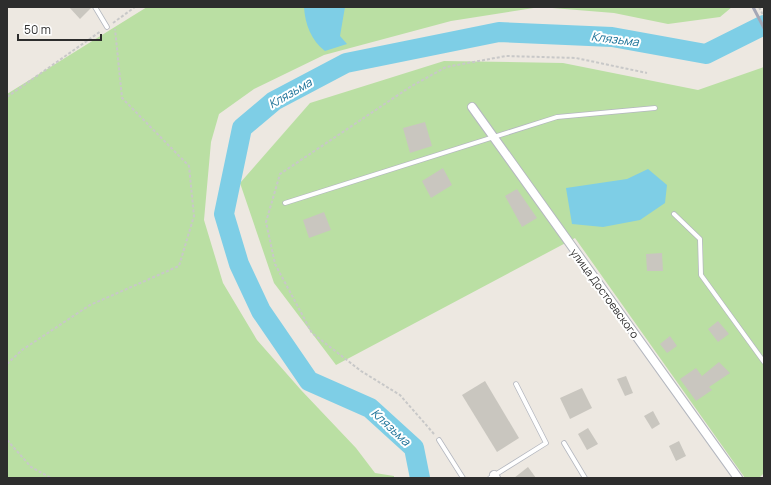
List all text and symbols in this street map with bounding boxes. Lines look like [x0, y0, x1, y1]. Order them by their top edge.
scale bar [18, 16, 101, 42]
text: 50 m [24, 21, 51, 38]
water label: Клязьма [590, 28, 641, 51]
water label: Клязьма [265, 73, 316, 112]
street label: улица Достоевского [567, 245, 643, 341]
water label: Клязьма [368, 405, 415, 450]

